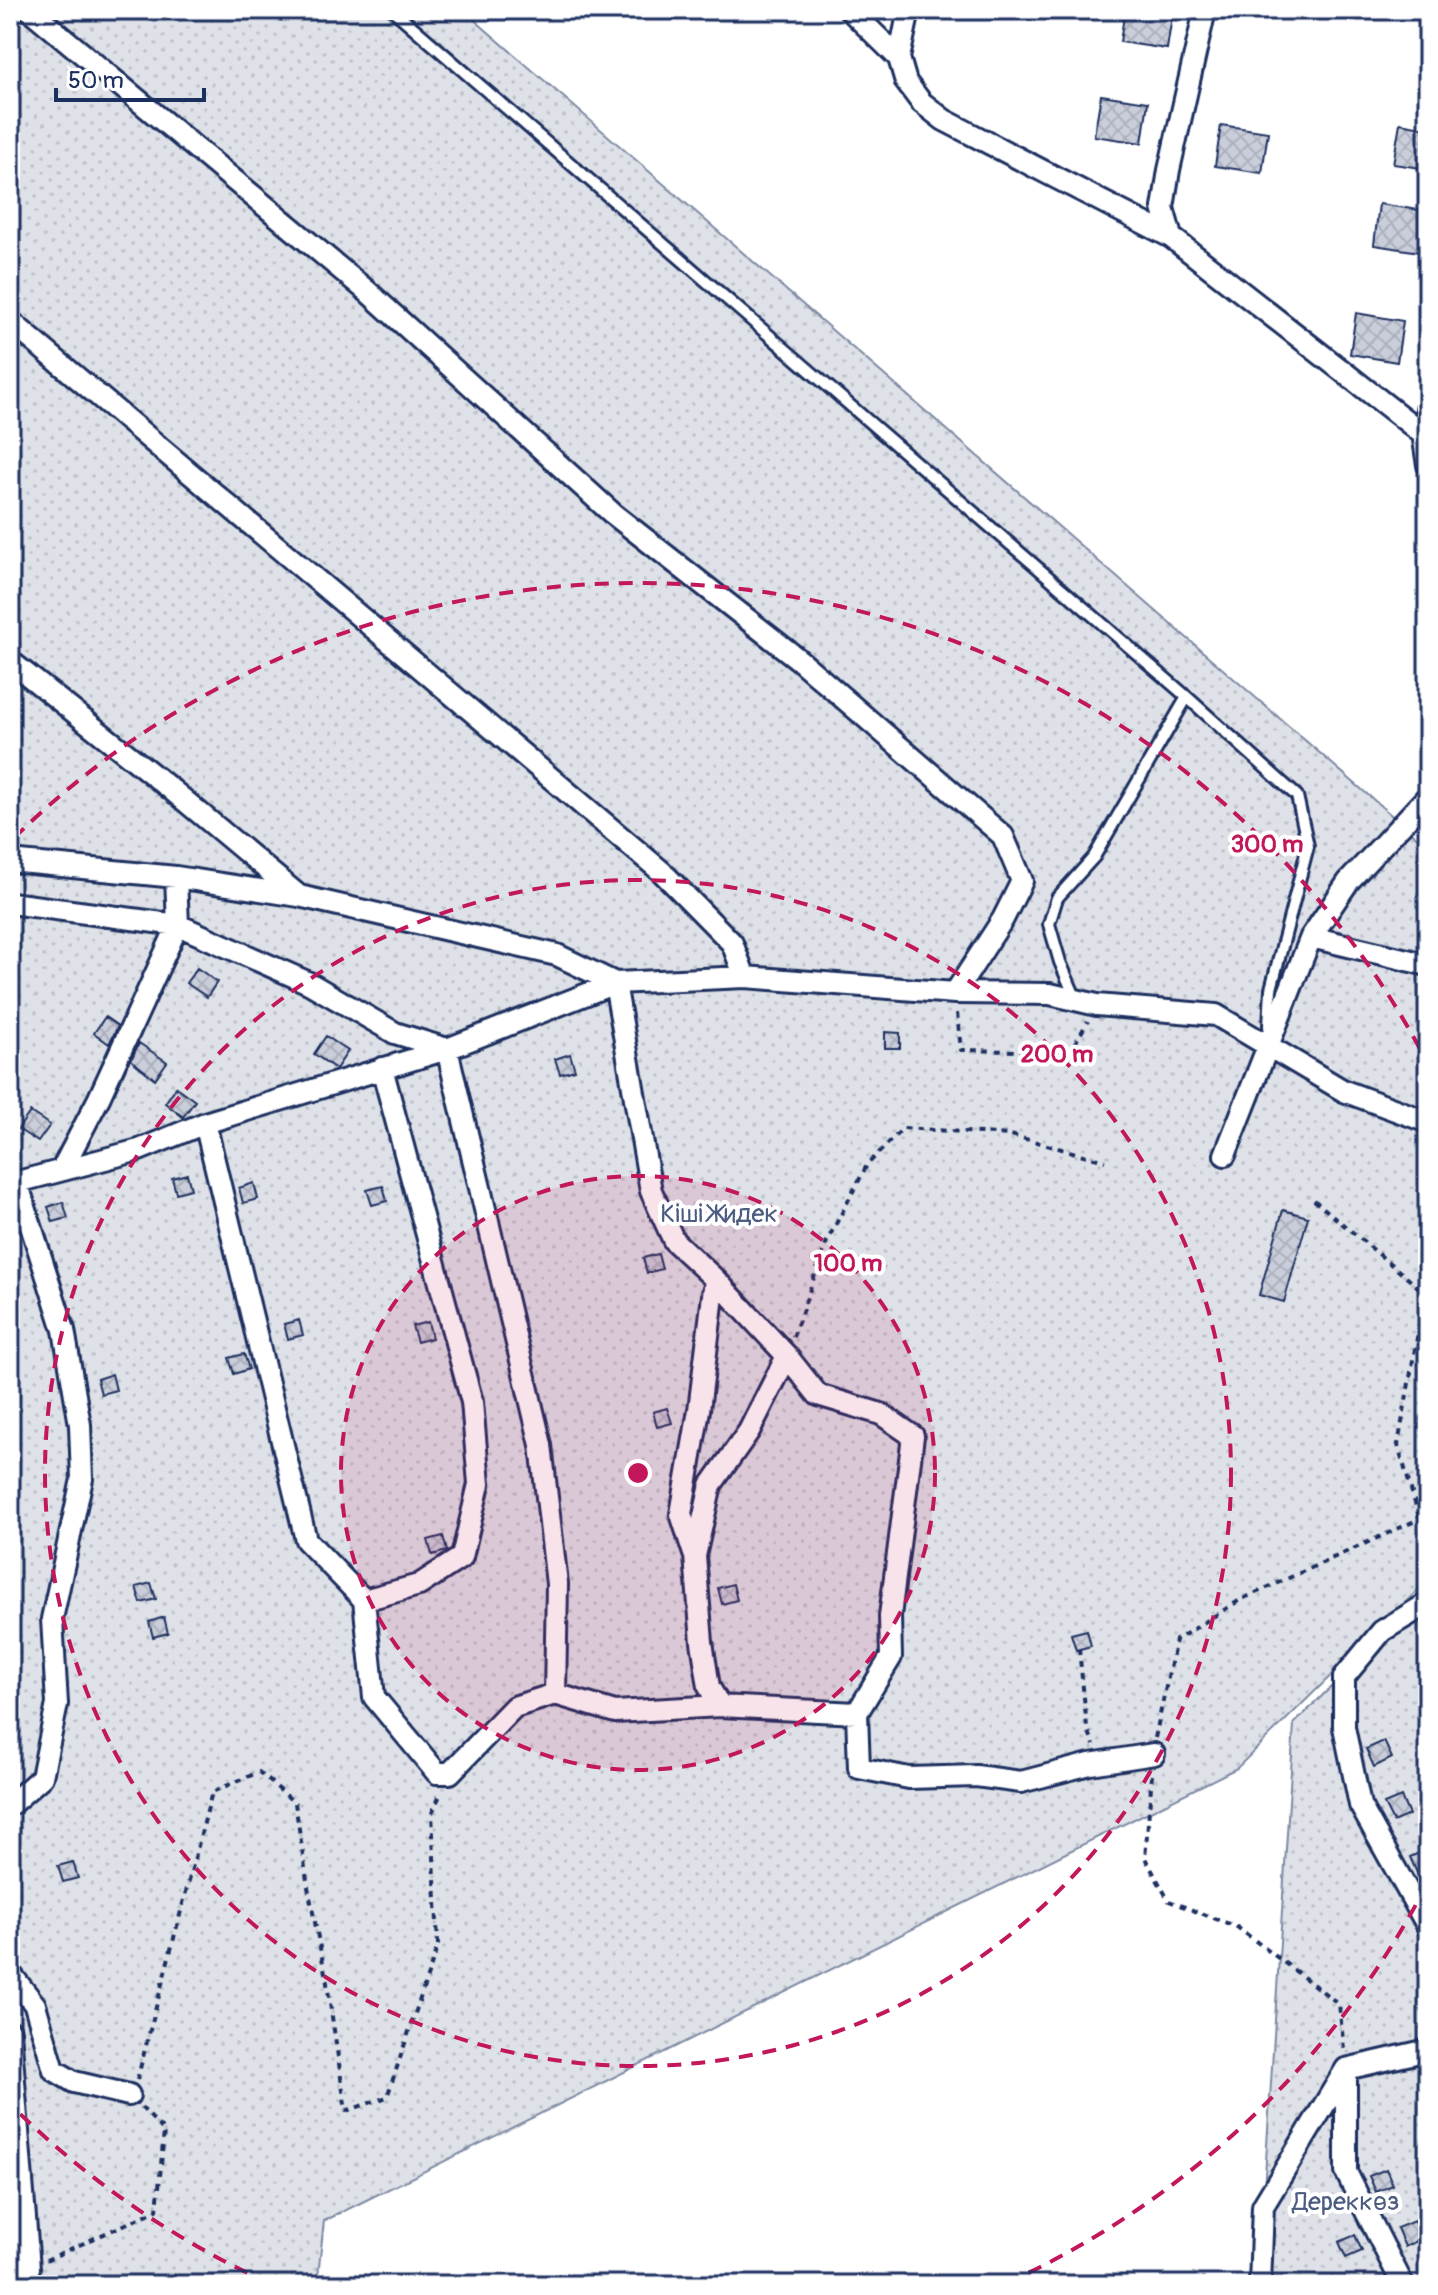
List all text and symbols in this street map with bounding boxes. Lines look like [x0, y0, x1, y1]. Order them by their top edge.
scale bar [56, 52, 204, 102]
text: 50 m [68, 66, 124, 95]
text: 300 m [1231, 830, 1303, 859]
text: 200 m [1021, 1040, 1093, 1069]
park label: Кіші Жидек [660, 1198, 778, 1230]
text: 100 m [814, 1249, 882, 1278]
centre of rings [624, 1459, 652, 1487]
park label: Дереккөз [1291, 2186, 1400, 2218]

